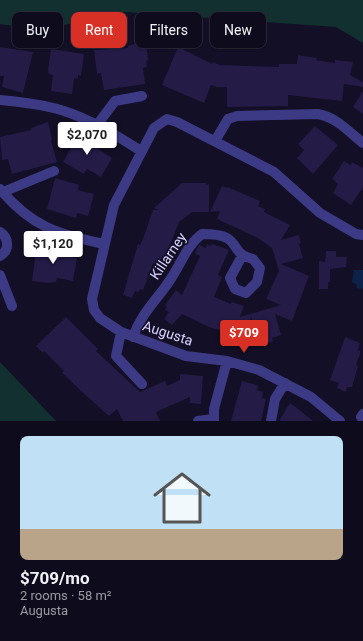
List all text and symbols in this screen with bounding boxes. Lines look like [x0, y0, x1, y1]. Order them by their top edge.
chip: Buy [12, 12, 63, 48]
chip: Rent [71, 12, 127, 48]
chip: Filters [135, 12, 202, 48]
chip: New [210, 12, 266, 48]
pin: $2,070 [54, 122, 120, 156]
text: $2,070 [67, 127, 107, 142]
street label: Killarney [147, 229, 190, 282]
pin: $1,120 [20, 231, 86, 265]
text: $1,120 [33, 236, 73, 251]
street label: Augusta [141, 317, 195, 349]
pin: $709 [220, 320, 268, 354]
text: $709 [229, 325, 259, 340]
icon: home [146, 462, 218, 534]
text: $709/mo [20, 568, 90, 588]
text: 2 rooms · 58 m² [20, 588, 112, 603]
text: Augusta [20, 603, 68, 618]

